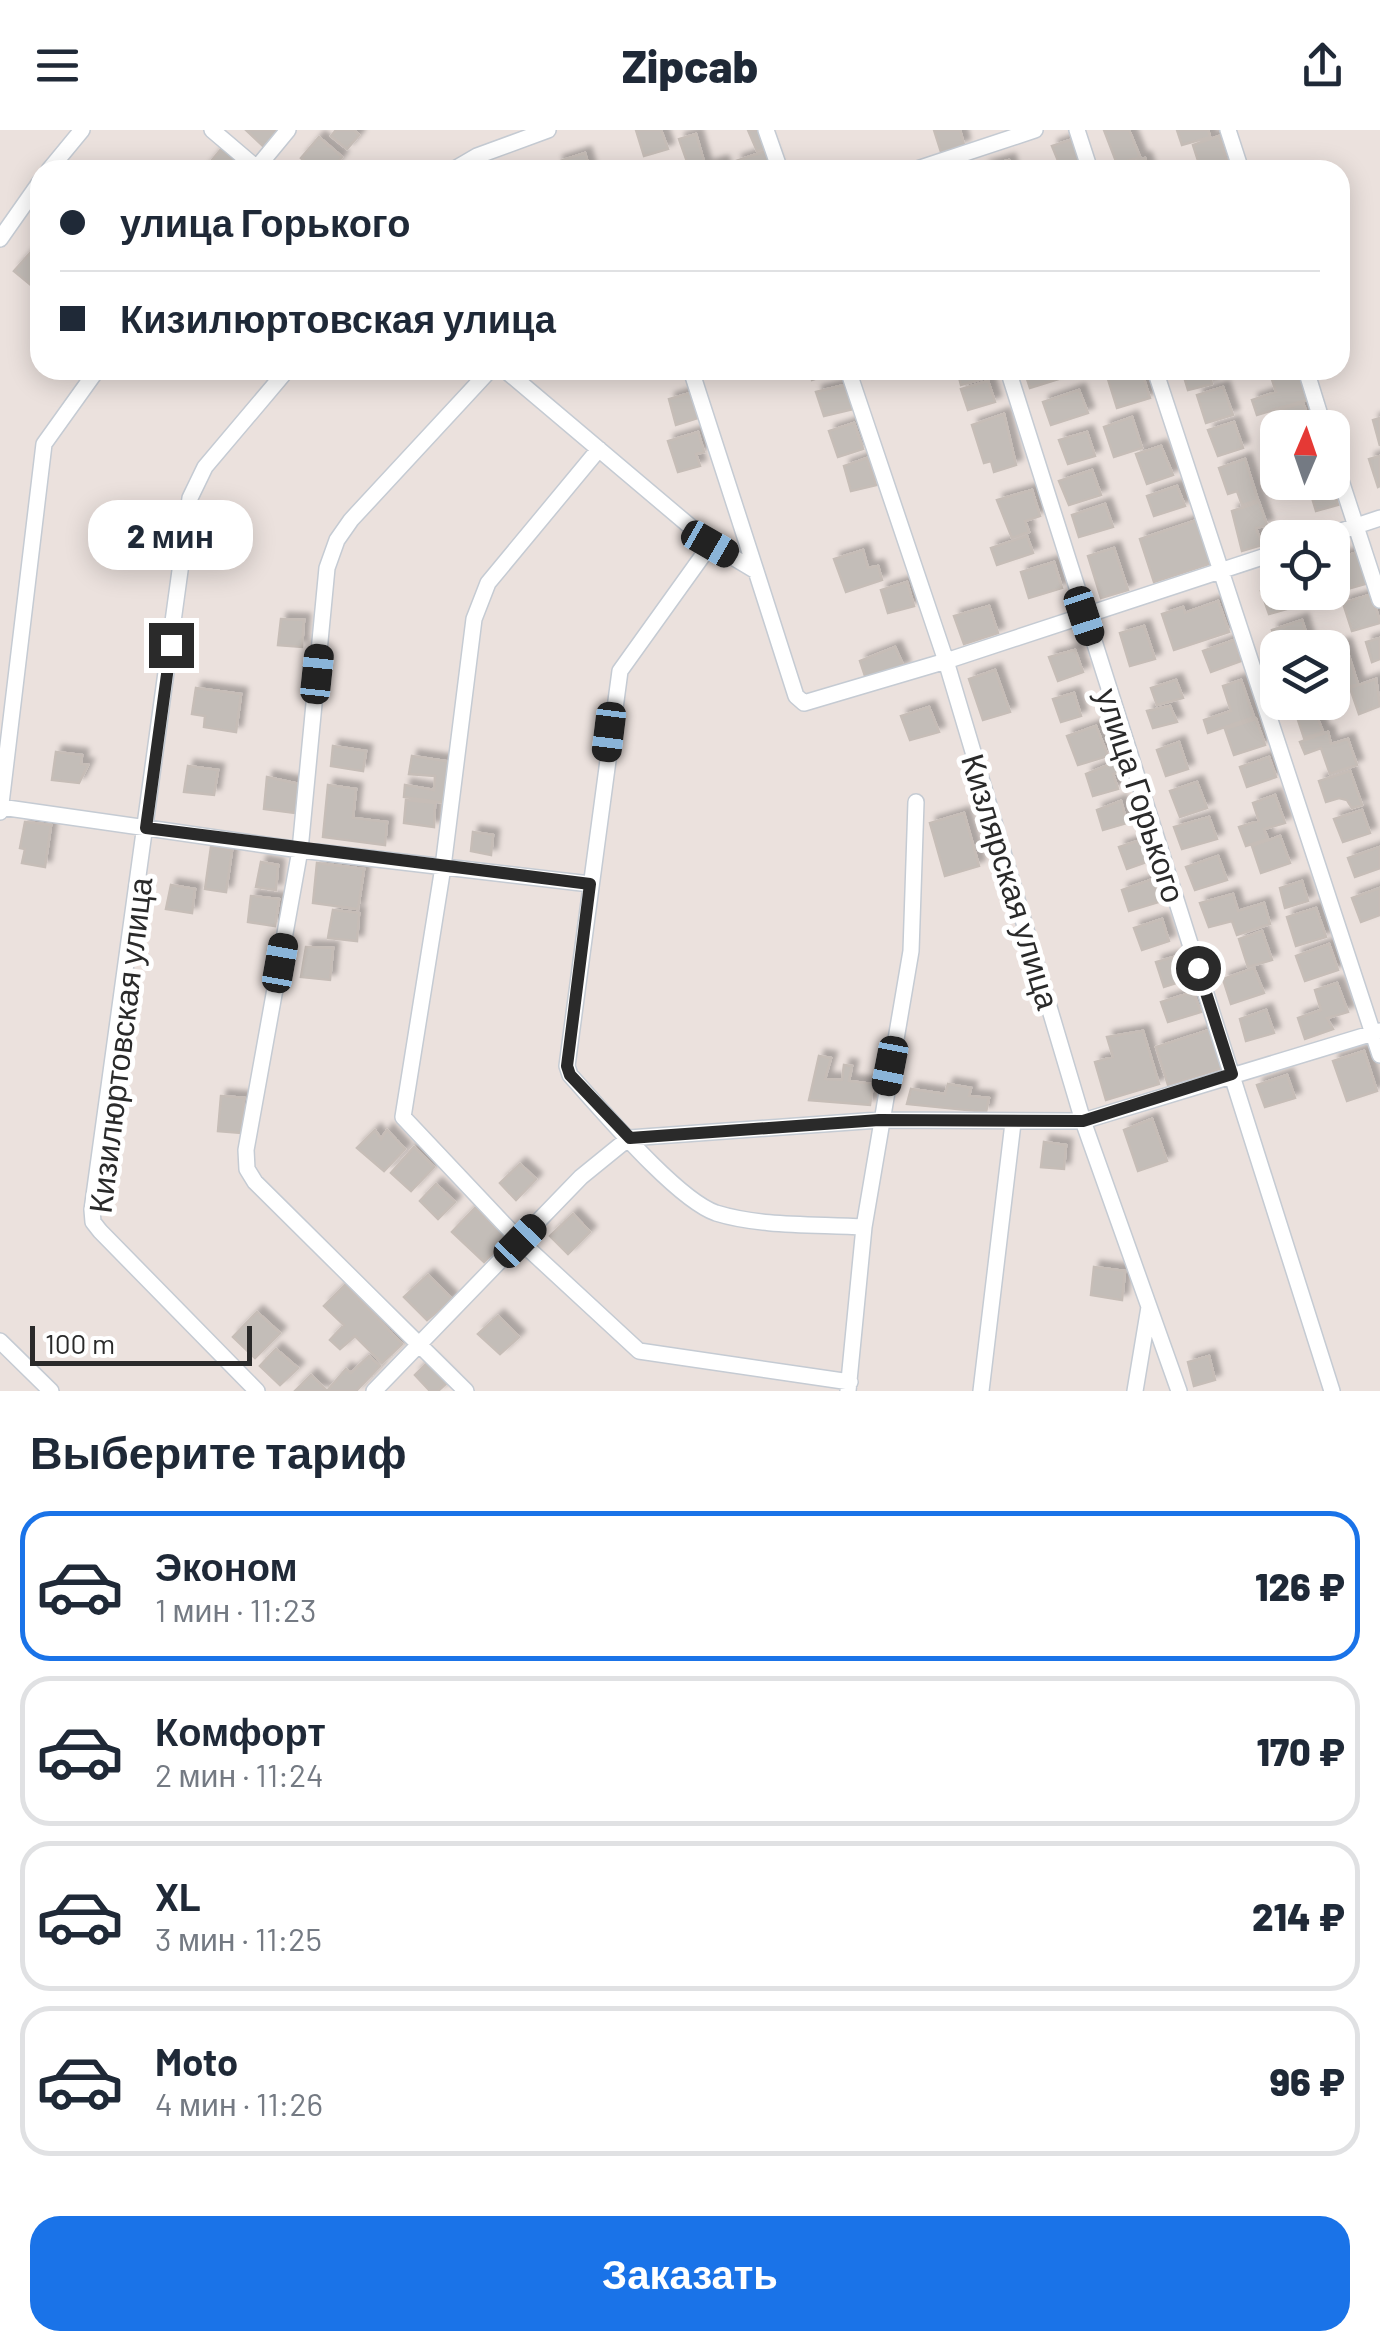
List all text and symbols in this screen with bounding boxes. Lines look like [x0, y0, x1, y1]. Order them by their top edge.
icon: menu [30, 38, 85, 93]
text: Zipcab [622, 38, 758, 92]
icon: share [1295, 38, 1350, 93]
text: улица Горького [120, 199, 410, 245]
text: Кизилюртовская улица [120, 295, 556, 341]
north arrow [1260, 410, 1350, 500]
map controls [1260, 410, 1350, 720]
callout: 2 мин [89, 500, 254, 570]
text: 2 мин [127, 516, 214, 554]
car [677, 516, 743, 572]
button: locate [1260, 520, 1350, 610]
car [1060, 583, 1108, 649]
route end [149, 623, 194, 668]
button: layers [1260, 630, 1350, 720]
car [299, 643, 335, 705]
street label: улица Горького [1089, 683, 1194, 907]
car [590, 700, 628, 764]
street label: Кизлярская улица [954, 749, 1069, 1014]
street label: Кизилюртовская улица [80, 875, 159, 1215]
car [260, 931, 300, 995]
route start [1176, 946, 1221, 991]
car [870, 1034, 910, 1098]
car [488, 1209, 552, 1273]
scale bar [30, 1321, 252, 1366]
text: 100 m [45, 1326, 115, 1360]
text: Выберите тариф [30, 1424, 407, 1478]
icon: car [35, 1541, 125, 1631]
text: Эконом [155, 1543, 298, 1589]
text: 126 ₽ [1255, 1563, 1345, 1609]
text: 1 мин · 11:23 [155, 1590, 316, 1628]
icon: car [35, 1706, 125, 1796]
text: Комфорт [155, 1708, 326, 1754]
text: 170 ₽ [1256, 1728, 1345, 1774]
text: 2 мин · 11:24 [155, 1755, 324, 1793]
icon: car [35, 1871, 125, 1961]
text: XL [155, 1873, 201, 1919]
text: 214 ₽ [1252, 1893, 1345, 1939]
text: 3 мин · 11:25 [155, 1919, 322, 1957]
icon: car [35, 2036, 125, 2126]
text: Moto [155, 2038, 238, 2084]
text: 96 ₽ [1270, 2058, 1345, 2104]
text: 4 мин · 11:26 [155, 2084, 323, 2122]
button: Заказать [30, 2216, 1350, 2331]

